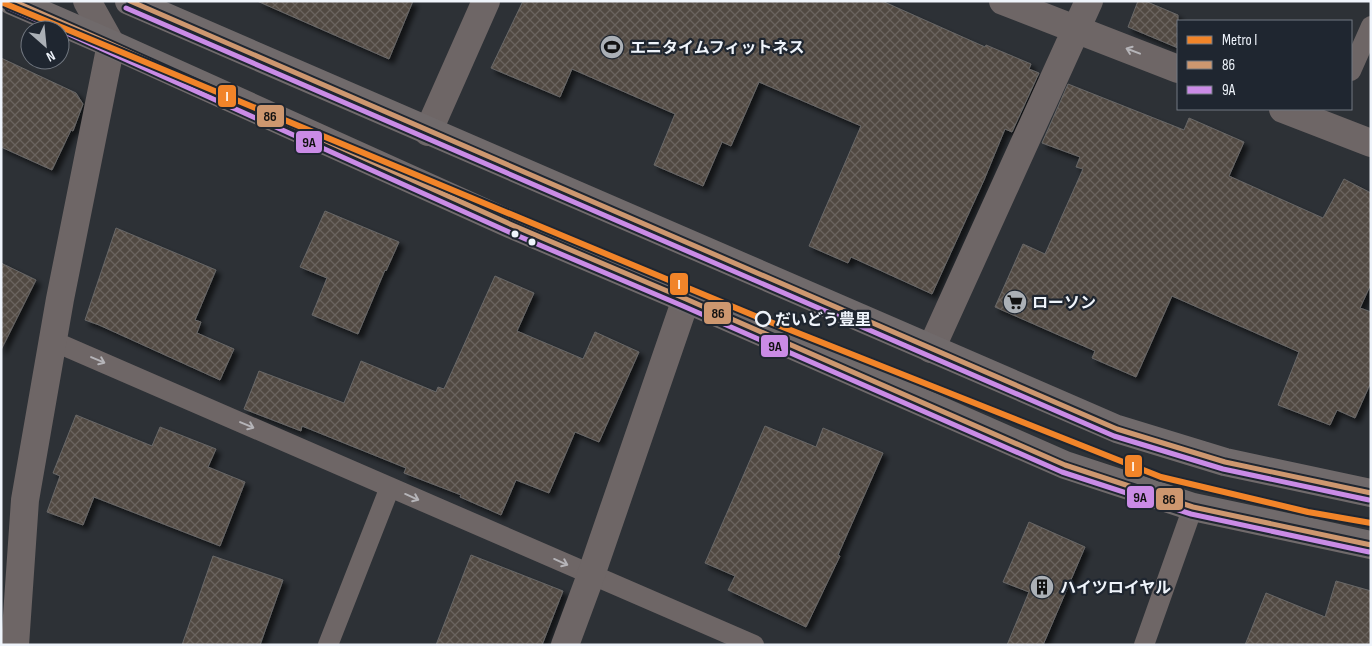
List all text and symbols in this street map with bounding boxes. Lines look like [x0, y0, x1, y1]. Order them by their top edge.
north arrow [20, 20, 70, 70]
legend [1177, 20, 1352, 110]
text: Metro I [1222, 31, 1257, 50]
sports icon: エニタイムフィットネス [599, 34, 625, 60]
place label: エニタイムフィットネス [630, 39, 804, 58]
one-way arrow [1126, 46, 1141, 55]
text: N [43, 47, 58, 65]
text: 86 [1222, 56, 1235, 75]
text: 9A [1222, 81, 1236, 100]
line badge: I [217, 84, 237, 108]
text: I [225, 88, 229, 105]
line badge: 86 [256, 104, 285, 128]
text: 86 [263, 108, 277, 125]
line badge: 9A [295, 130, 323, 154]
text: 9A [302, 134, 316, 151]
unlabelled marker [510, 229, 520, 239]
unlabelled marker [527, 237, 537, 247]
line badge: I [669, 272, 689, 296]
text: I [677, 276, 681, 293]
supermarket icon: ローソン [1002, 289, 1028, 315]
place label: ローソン [1032, 294, 1096, 313]
line badge: 86 [703, 301, 732, 325]
text: 86 [711, 305, 725, 322]
marker: だいどう豊里 [755, 311, 771, 327]
place label: だいどう豊里 [775, 311, 871, 330]
line badge: 9A [760, 334, 789, 358]
text: 9A [768, 338, 782, 355]
one-way arrow [90, 356, 105, 366]
one-way arrow [239, 421, 254, 431]
line badge: I [1124, 454, 1143, 478]
text: I [1131, 458, 1135, 475]
line badge: 9A [1126, 485, 1155, 509]
line badge: 86 [1155, 487, 1184, 511]
text: 9A [1133, 489, 1147, 506]
text: 86 [1162, 491, 1176, 508]
one-way arrow [404, 492, 419, 502]
one-way arrow [553, 557, 568, 567]
building icon: ハイツロイヤル [1029, 574, 1055, 600]
place label: ハイツロイヤル [1060, 579, 1171, 598]

